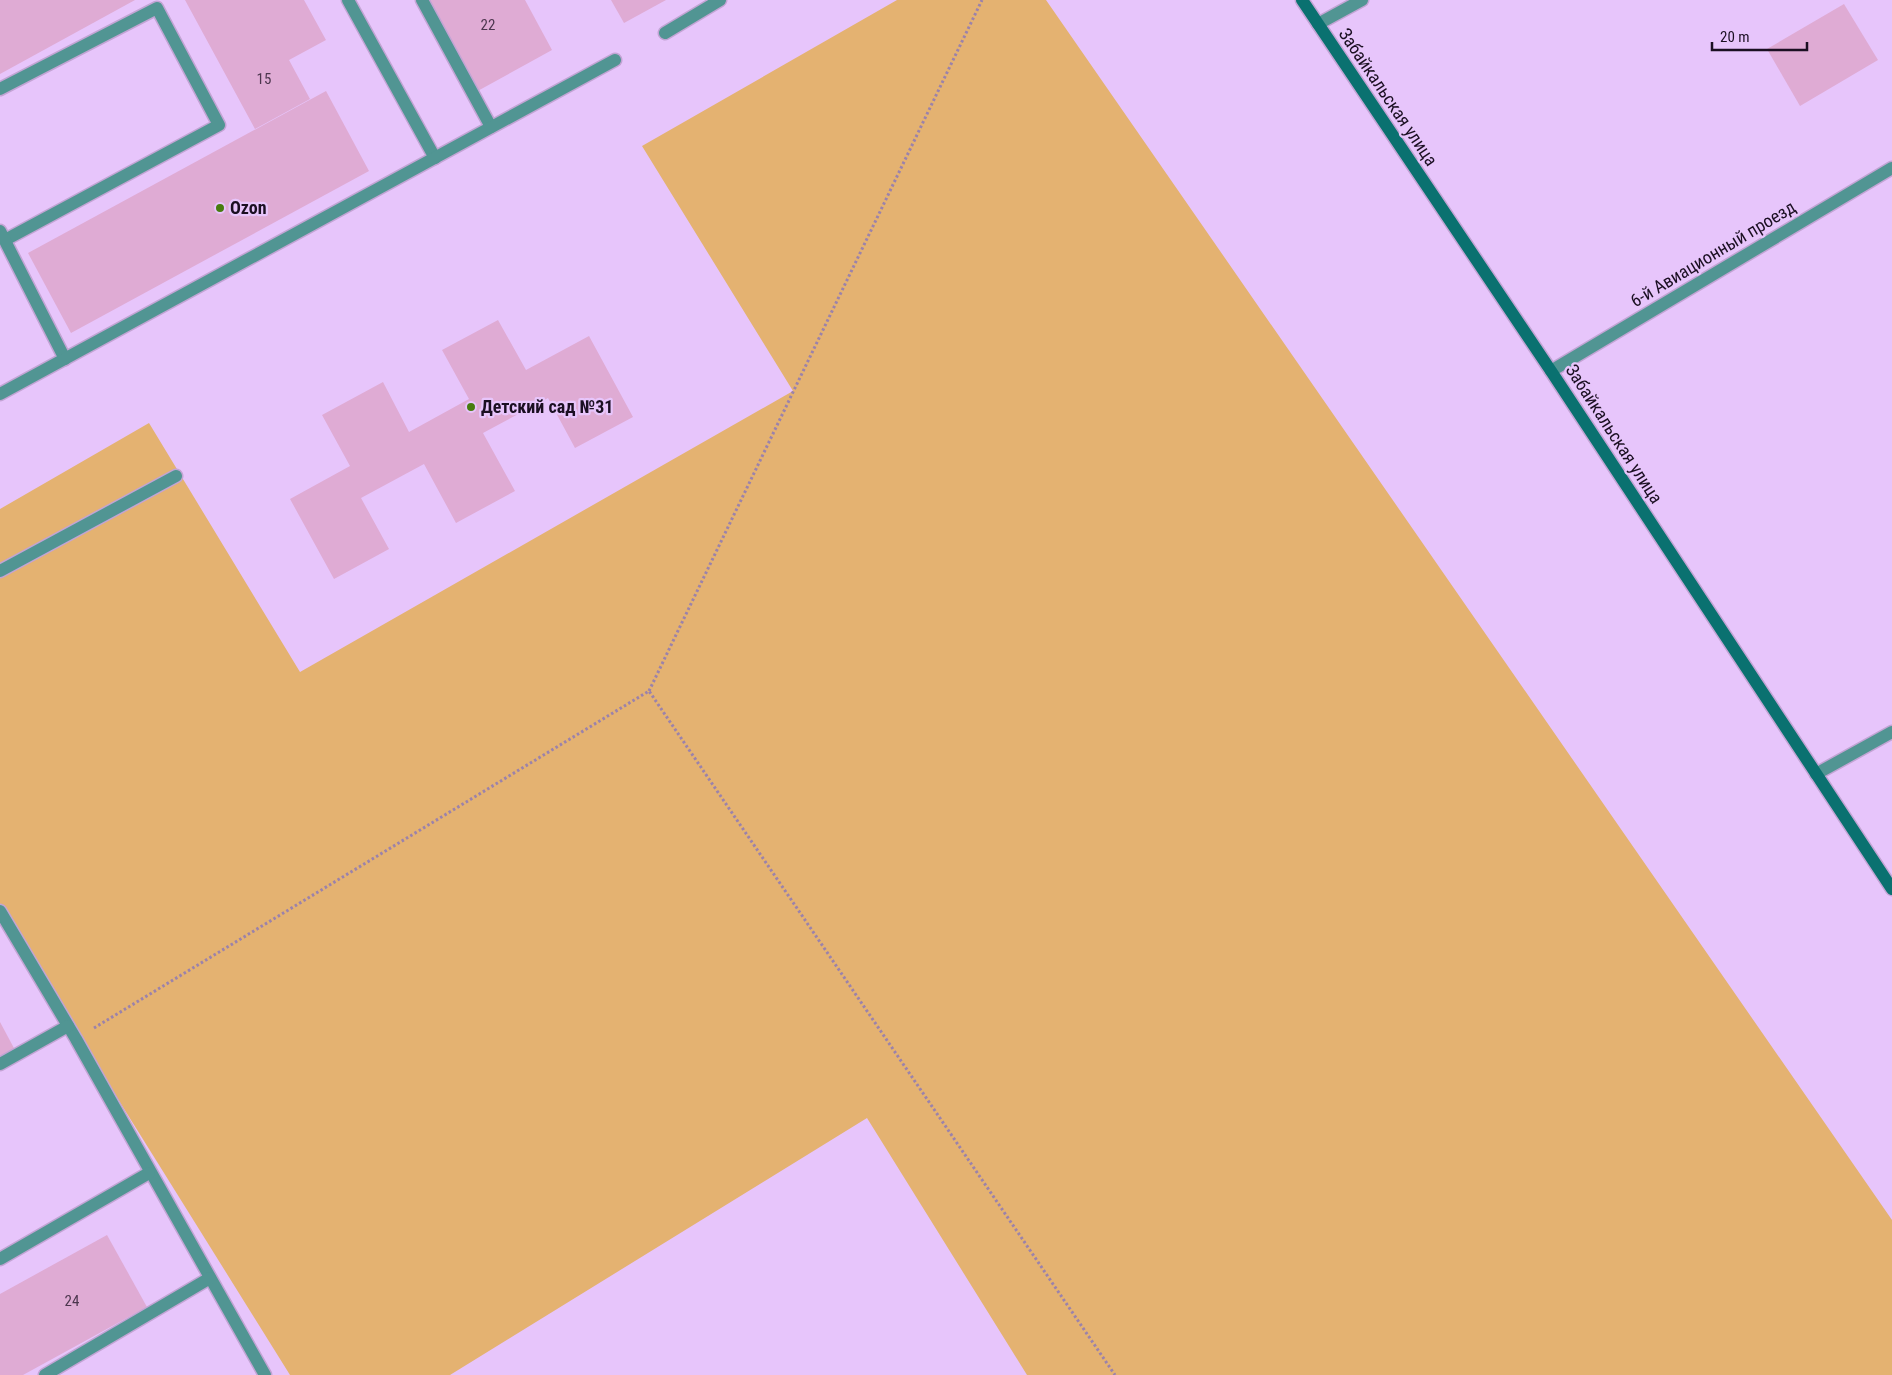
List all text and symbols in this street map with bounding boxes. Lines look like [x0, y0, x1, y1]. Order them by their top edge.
house number: 22 [481, 16, 495, 34]
scale bar [1712, 20, 1807, 52]
street label: Забайкальская улица [1335, 24, 1442, 170]
text: 20 m [1720, 28, 1750, 46]
house number: 15 [257, 70, 271, 88]
street label: 6-й Авиационный проезд [1627, 196, 1799, 311]
place label: Ozon [230, 197, 267, 218]
marker: Ozon [214, 202, 226, 214]
street label: Забайкальская улица [1562, 360, 1667, 507]
place label: Детский сад №31 [481, 396, 613, 417]
marker: Детский сад №31 [465, 401, 477, 413]
house number: 24 [65, 1292, 79, 1310]

